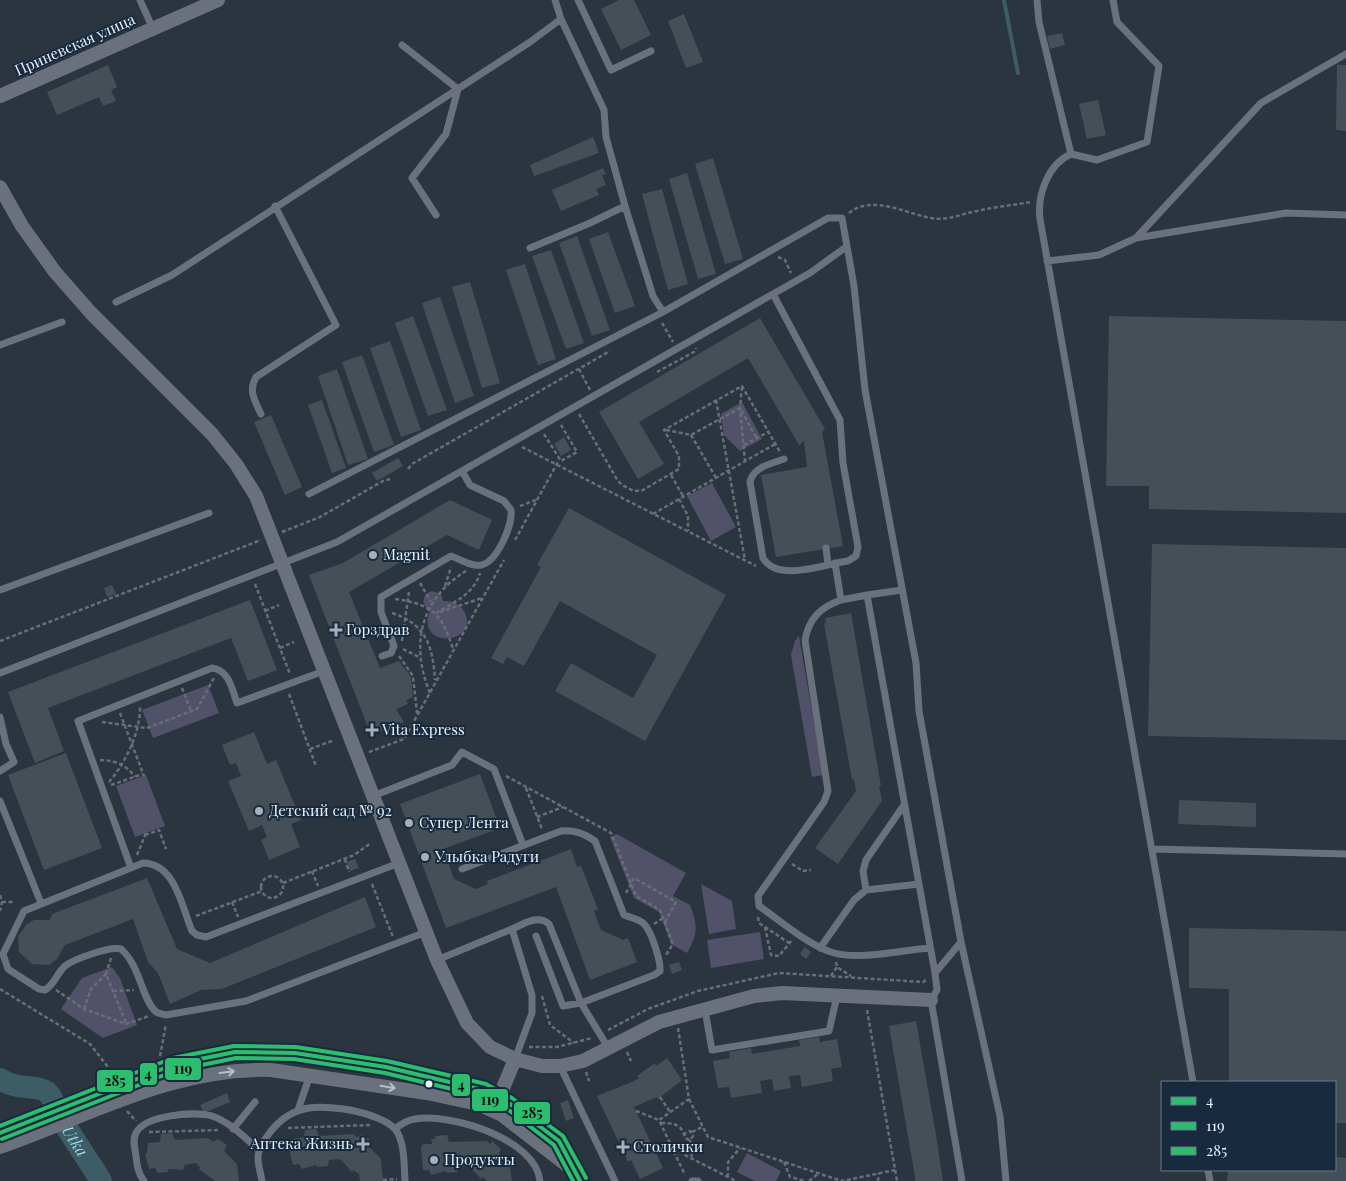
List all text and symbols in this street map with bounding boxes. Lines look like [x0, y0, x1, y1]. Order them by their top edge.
street label: Приневская улица [11, 8, 138, 80]
place label: Magnit [383, 544, 431, 564]
marker: Magnit [367, 549, 379, 561]
place label: Горздрав [346, 619, 409, 639]
marker: Горздрав [330, 624, 342, 636]
place label: Vita Express [381, 719, 465, 739]
marker: Vita Express [366, 724, 378, 736]
place label: Детский сад № 92 [269, 800, 392, 820]
marker: Детский сад № 92 [253, 805, 265, 817]
place label: Супер Лента [419, 812, 509, 832]
marker: Супер Лента [403, 817, 415, 829]
place label: Улыбка Радуги [434, 846, 539, 866]
marker: Улыбка Радуги [419, 851, 431, 863]
line badge: 119 [164, 1057, 202, 1081]
text: 119 [174, 1059, 192, 1078]
line badge: 4 [139, 1062, 158, 1086]
text: 4 [144, 1064, 152, 1083]
one-way arrow [219, 1067, 235, 1077]
line badge: 285 [96, 1069, 134, 1093]
text: 285 [104, 1071, 126, 1090]
line badge: 4 [451, 1073, 471, 1097]
text: 4 [457, 1075, 465, 1094]
unlabelled marker [424, 1079, 434, 1089]
legend [1161, 1081, 1336, 1171]
one-way arrow [380, 1082, 396, 1092]
line badge: 119 [471, 1088, 509, 1112]
text: 119 [481, 1090, 499, 1109]
text: 4 [1206, 1090, 1213, 1110]
line badge: 285 [513, 1101, 551, 1125]
text: 285 [521, 1103, 543, 1122]
text: 119 [1206, 1115, 1225, 1135]
water label: Utka [58, 1121, 93, 1160]
place label: Аптека Жизнь [250, 1133, 353, 1153]
place label: Столички [633, 1136, 703, 1156]
marker: Аптека Жизнь [357, 1138, 369, 1150]
text: 285 [1206, 1140, 1227, 1160]
marker: Столички [617, 1141, 629, 1153]
place label: Продукты [444, 1149, 515, 1169]
marker: Продукты [428, 1154, 440, 1166]

